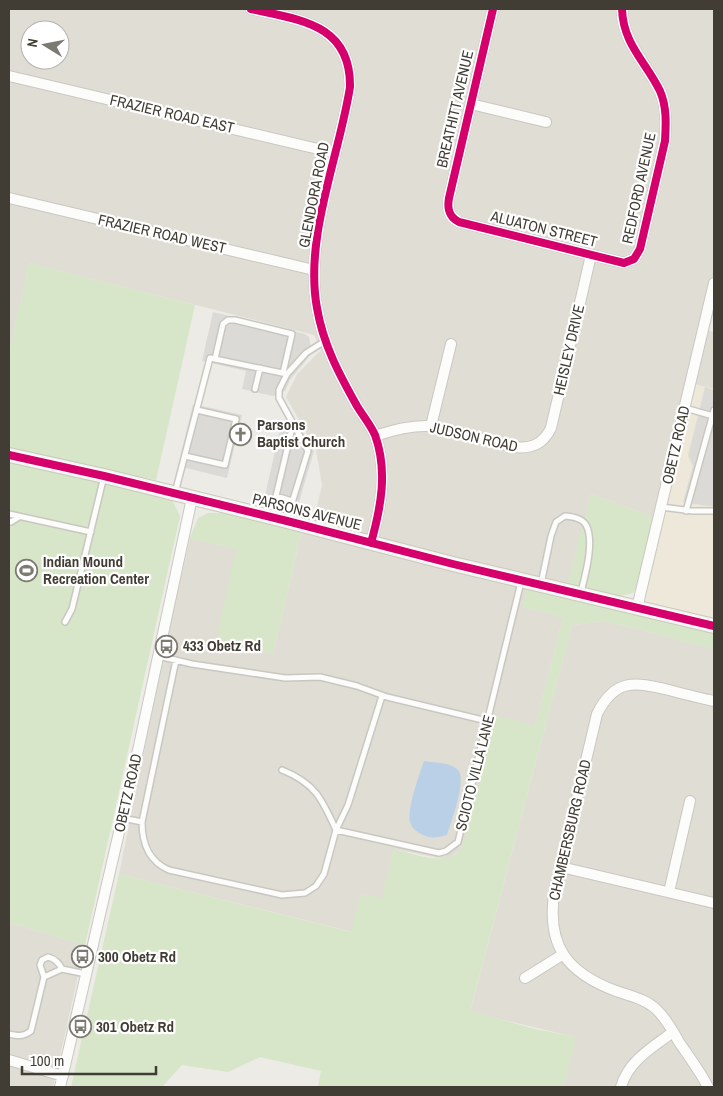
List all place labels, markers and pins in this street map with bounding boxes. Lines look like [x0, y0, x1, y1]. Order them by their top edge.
place label: Parsons Baptist Church [257, 414, 345, 452]
church icon: Parsons Baptist Church [229, 422, 253, 446]
place label: Indian Mound Recreation Center [43, 551, 149, 589]
sports icon: Indian Mound Recreation Center [15, 559, 39, 583]
bus stop icon: 433 Obetz Rd [155, 634, 179, 658]
place label: 433 Obetz Rd [183, 635, 261, 656]
bus stop icon: 300 Obetz Rd [70, 945, 94, 969]
place label: 300 Obetz Rd [98, 946, 176, 967]
bus stop icon: 301 Obetz Rd [68, 1015, 92, 1039]
place label: 301 Obetz Rd [96, 1016, 174, 1037]

